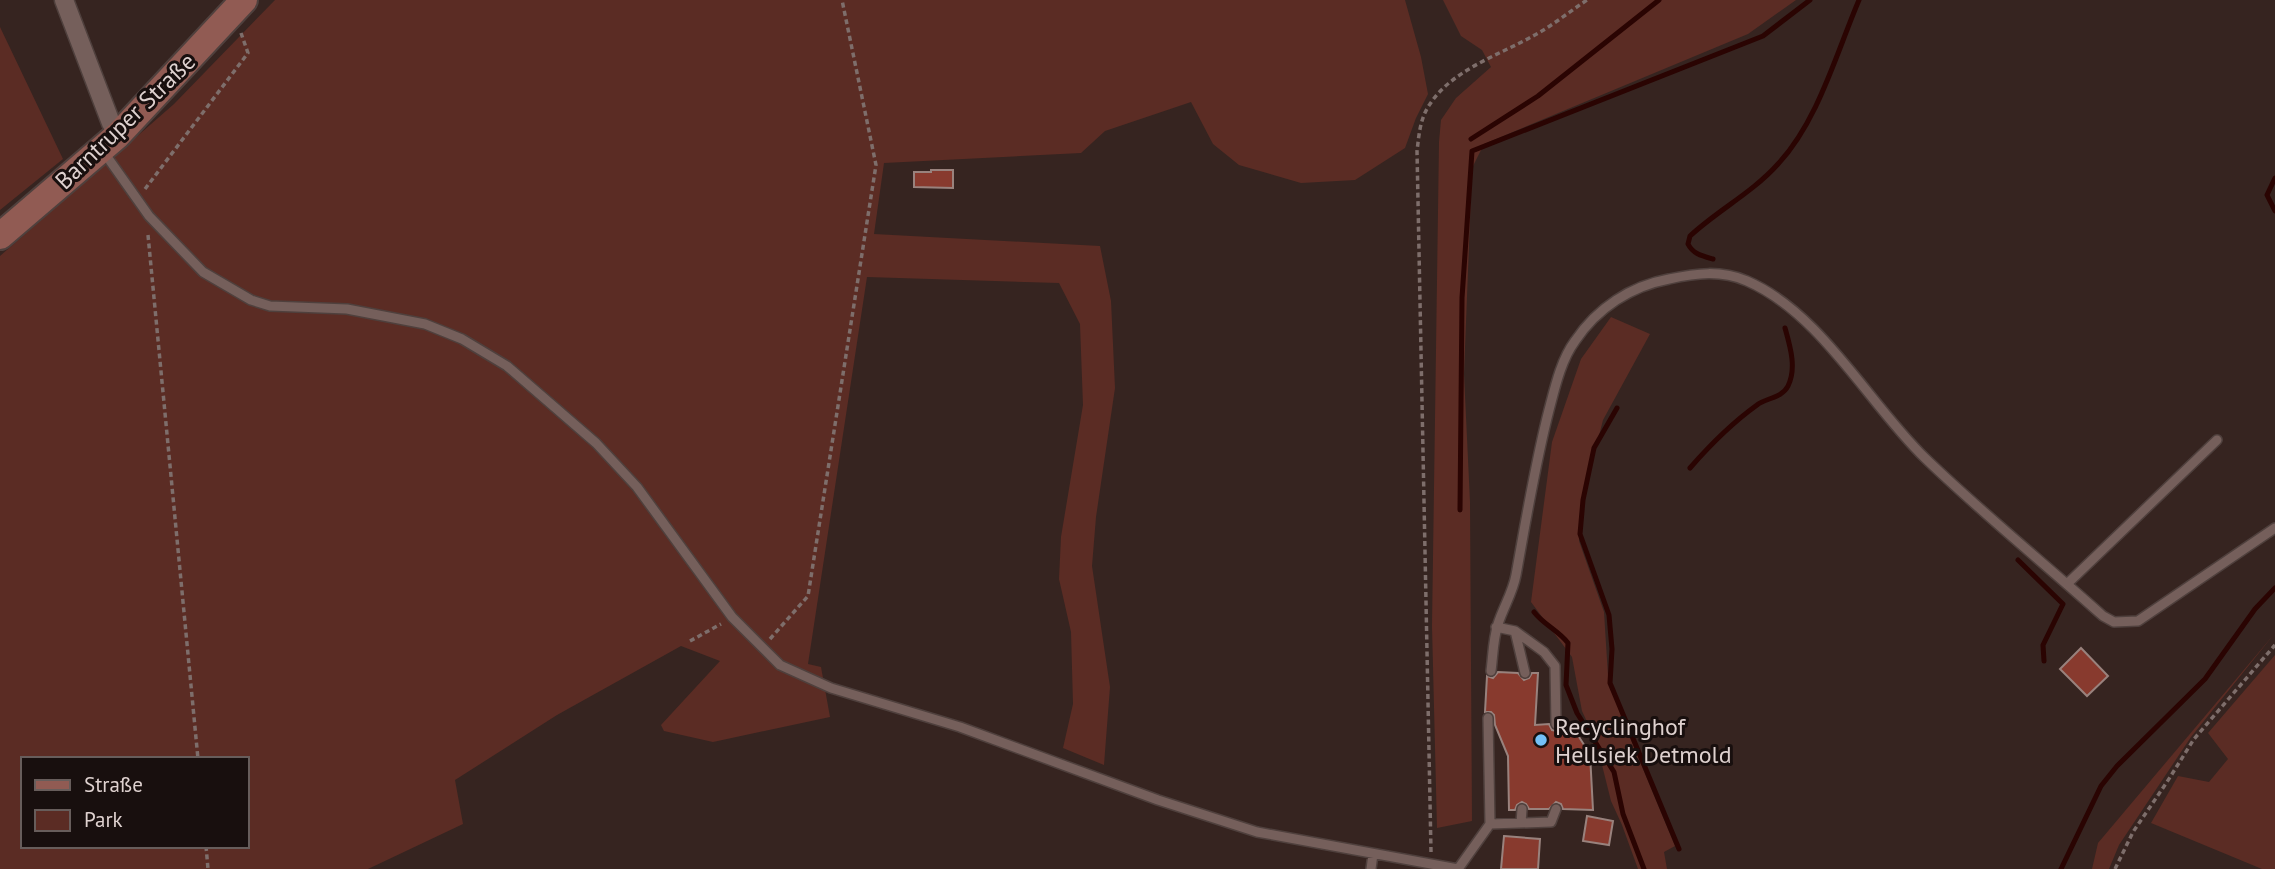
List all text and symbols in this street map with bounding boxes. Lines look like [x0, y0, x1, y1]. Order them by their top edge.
street label: Barntruper Straße [48, 46, 202, 196]
place label: Recyclinghof Hellsiek Detmold [1555, 711, 1732, 770]
marker: Recyclinghof Hellsiek Detmold [1533, 732, 1549, 748]
legend [21, 757, 248, 848]
text: Straße [84, 771, 143, 798]
text: Park [84, 806, 123, 833]

